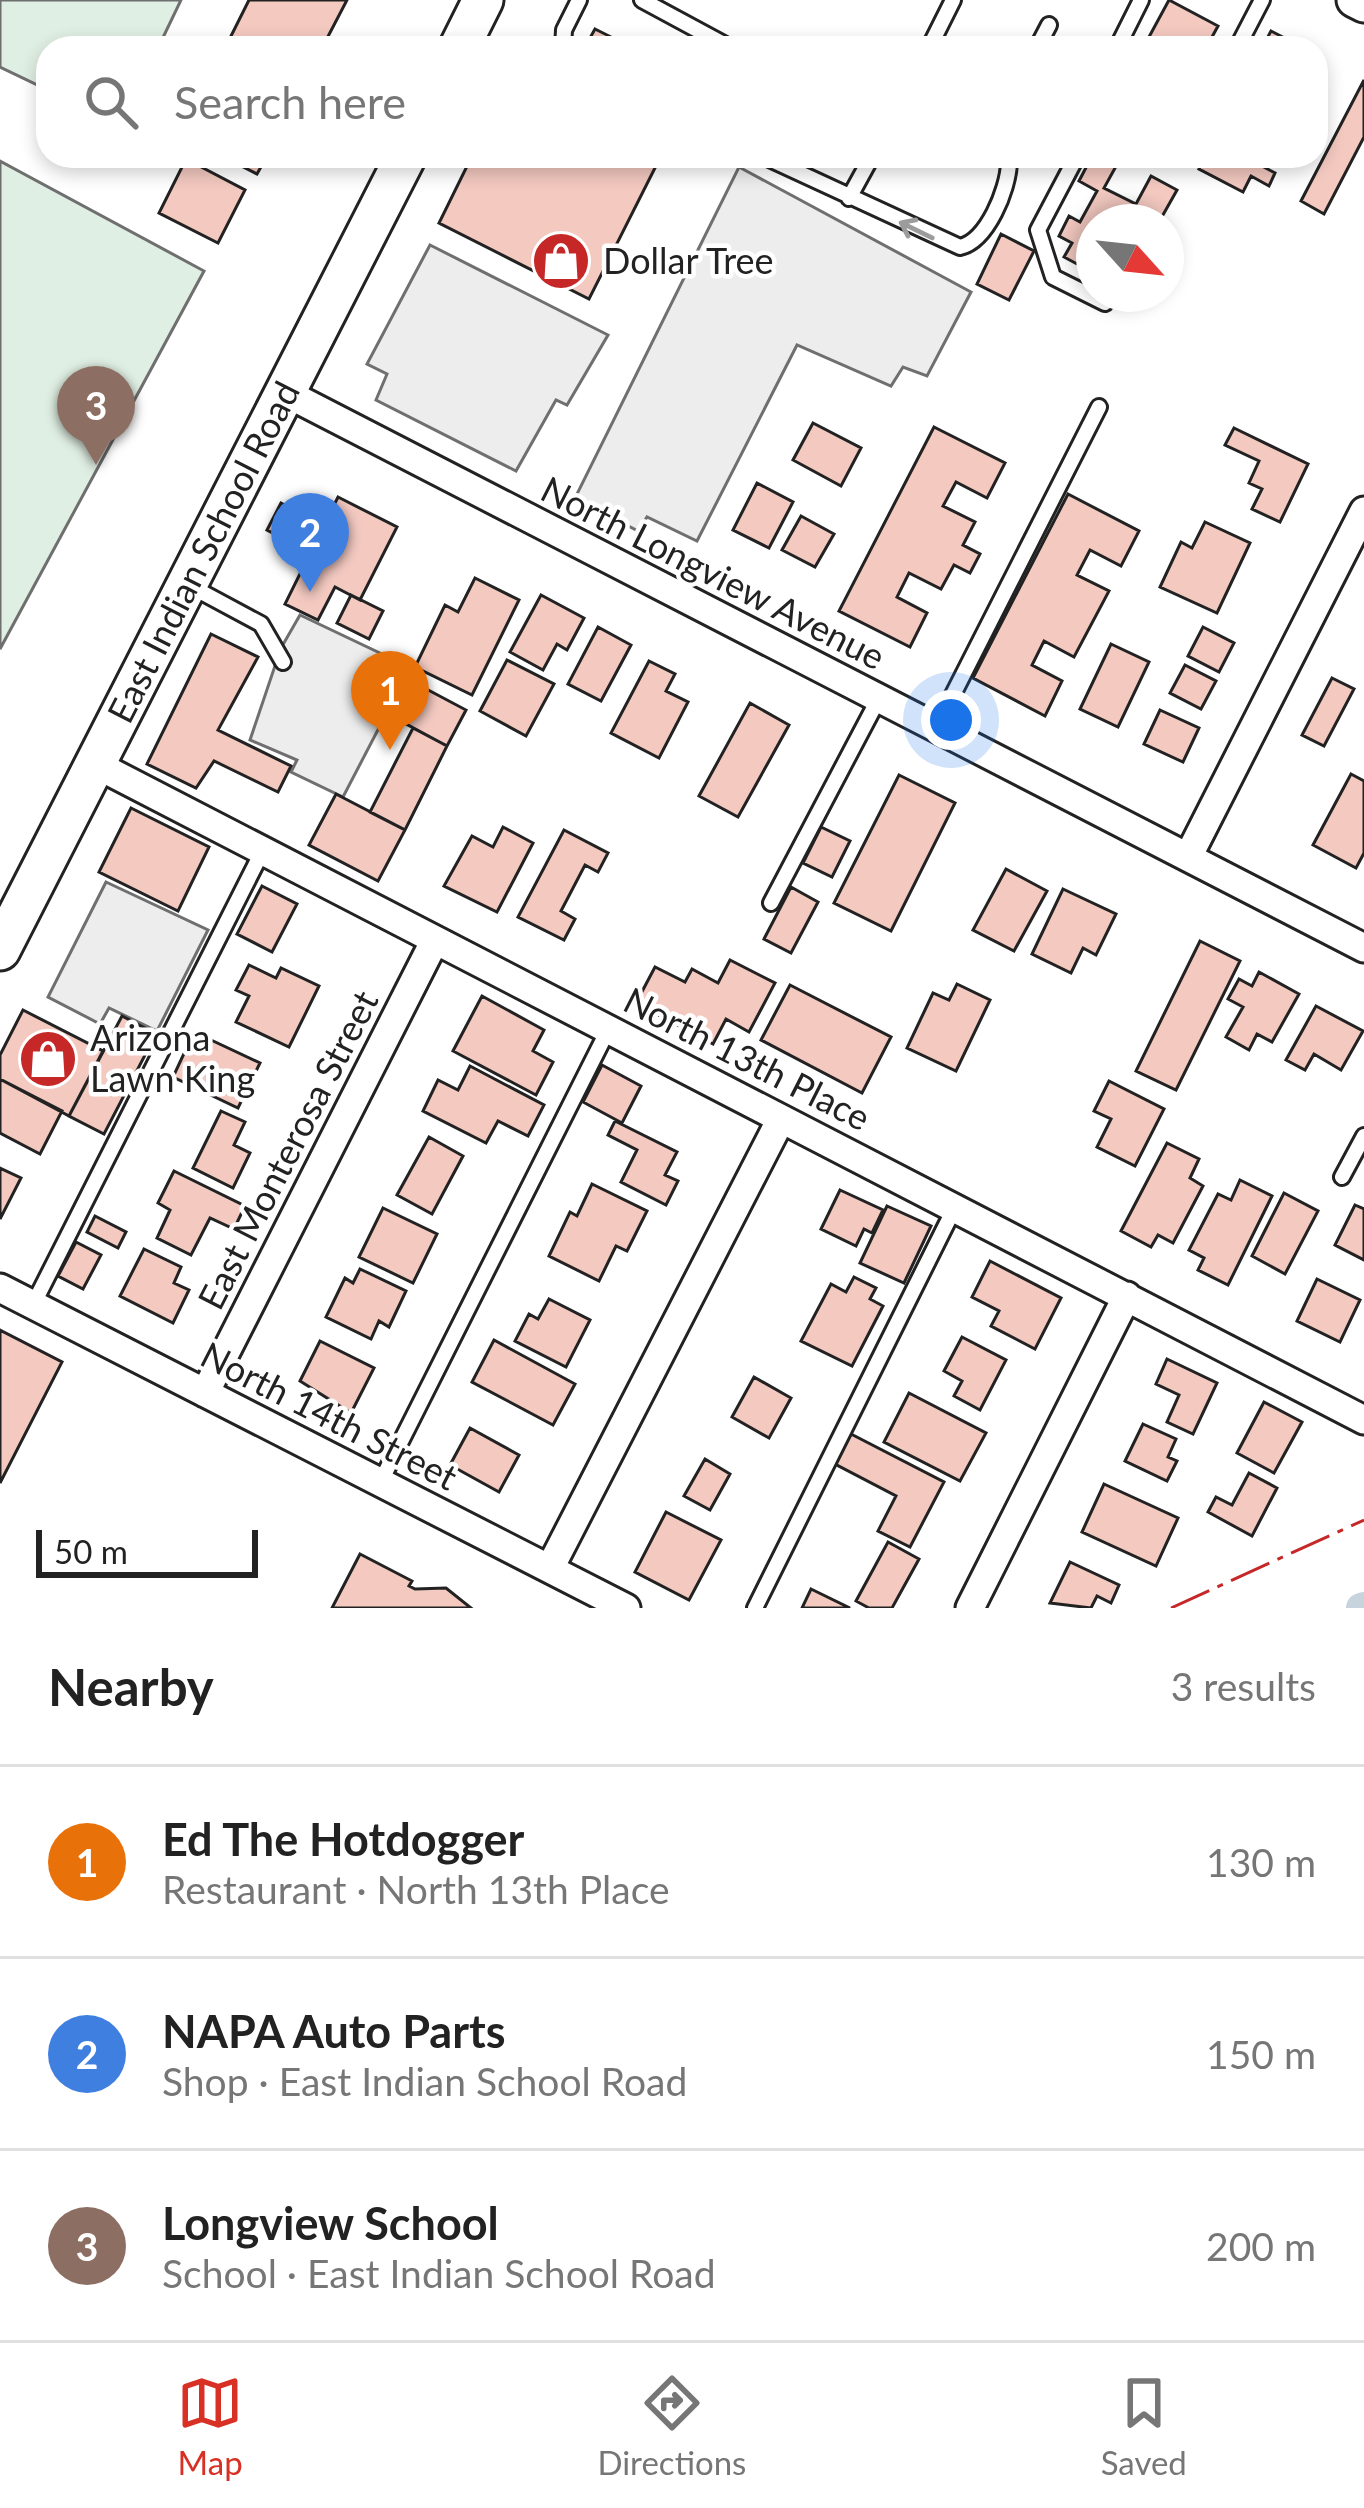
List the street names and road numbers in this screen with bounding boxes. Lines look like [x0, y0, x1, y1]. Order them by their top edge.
street label: East Indian School Road [97, 374, 308, 730]
street label: North Longview Avenue [534, 466, 893, 678]
street label: North 13th Place [617, 977, 878, 1139]
street label: East Monterosa Street [188, 983, 387, 1316]
street label: North 14th Street [194, 1332, 465, 1499]

